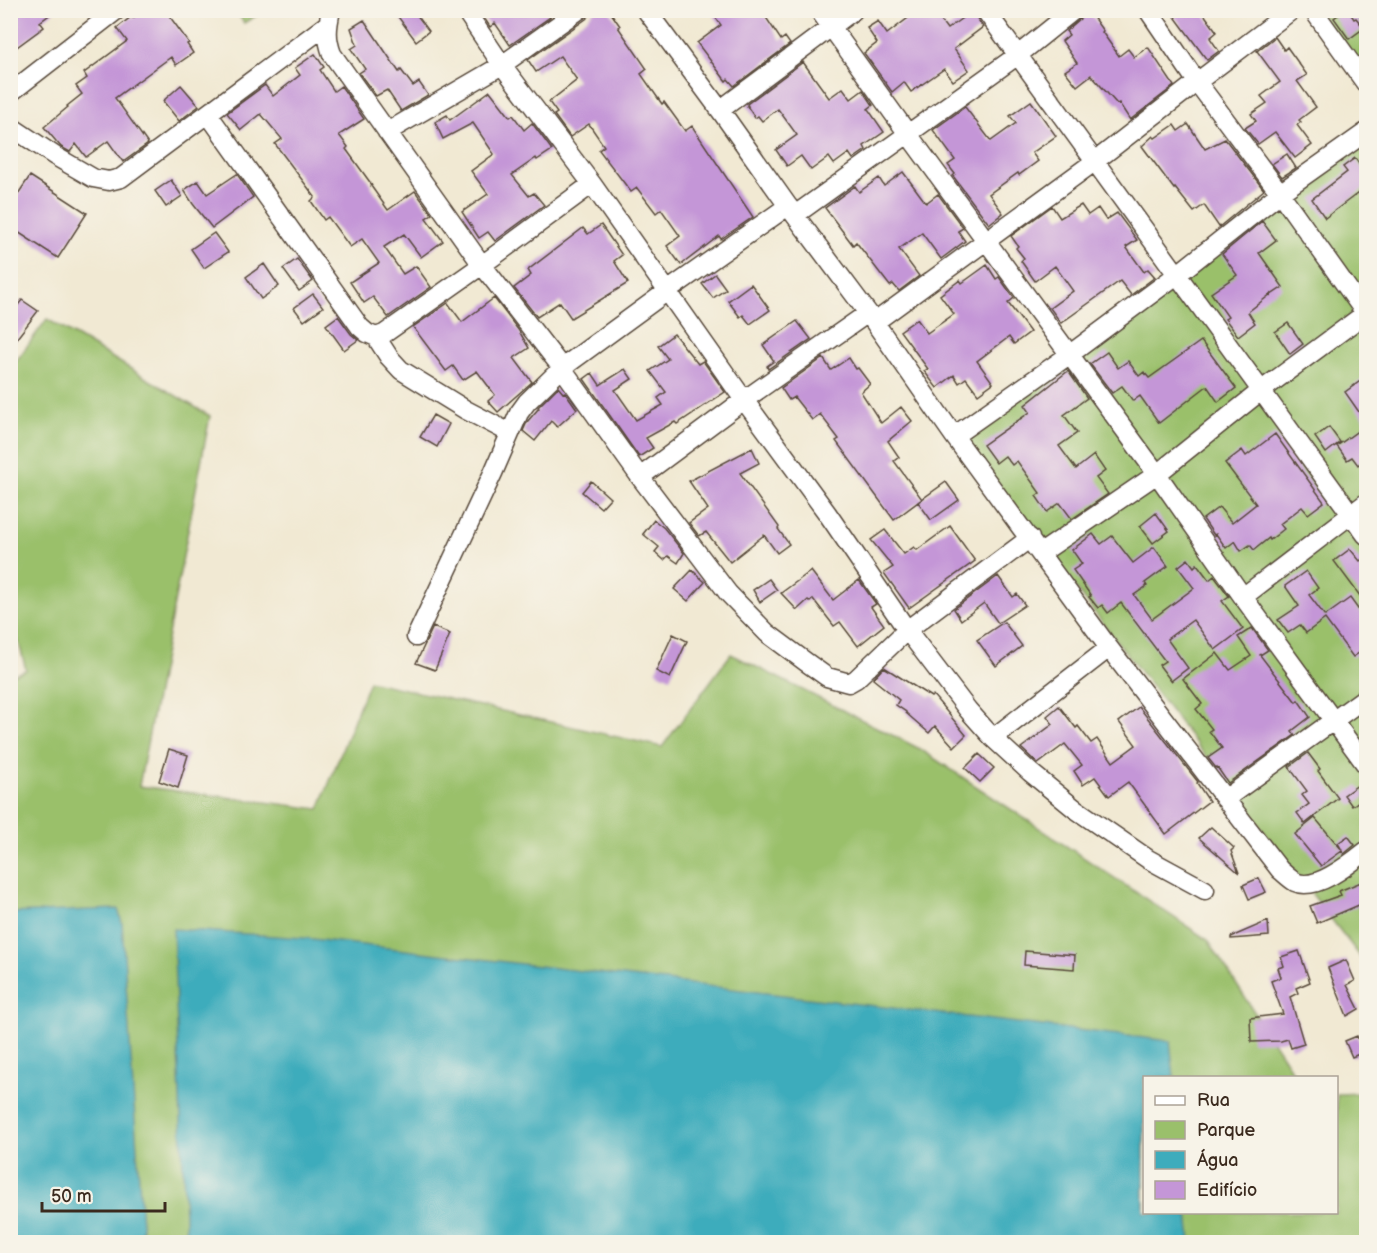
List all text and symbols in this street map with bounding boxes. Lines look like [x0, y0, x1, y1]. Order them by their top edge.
legend [1143, 1076, 1338, 1214]
text: Rua [1197, 1090, 1230, 1111]
text: Parque [1197, 1120, 1255, 1141]
text: Água [1197, 1148, 1238, 1171]
scale bar [42, 1175, 165, 1213]
text: Edifício [1197, 1180, 1257, 1201]
text: 50 m [51, 1186, 92, 1207]

